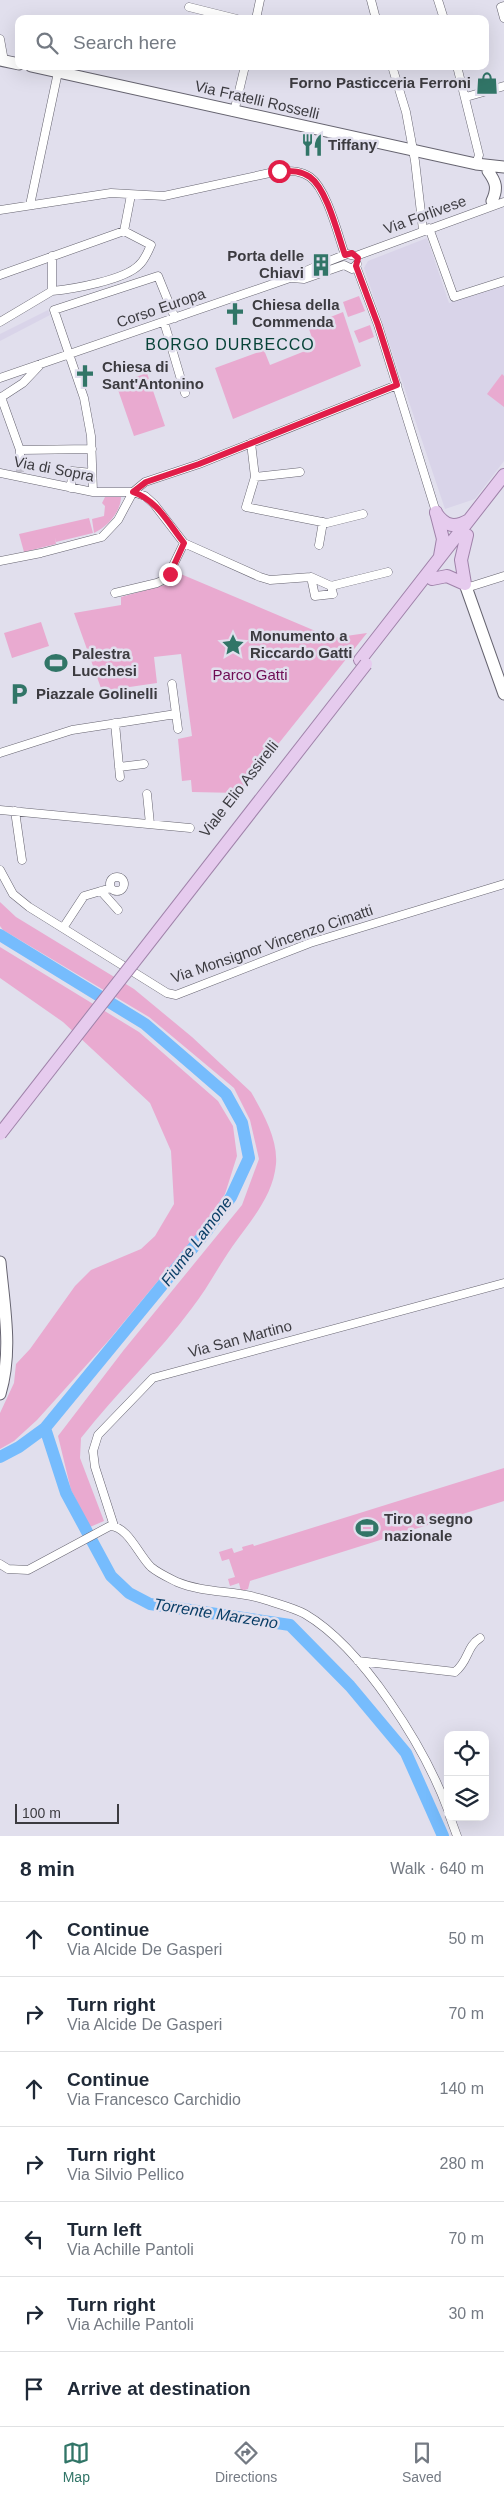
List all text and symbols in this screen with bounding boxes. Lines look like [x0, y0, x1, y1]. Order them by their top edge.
search box [15, 15, 489, 70]
icon: search [33, 29, 61, 57]
text: Search here [73, 32, 177, 53]
shop icon: Forno Pasticceria Ferroni [474, 70, 500, 96]
place label: Forno Pasticceria Ferroni [289, 74, 471, 91]
street label: Via Fratelli Rosselli [193, 77, 321, 122]
restaurant icon: Tiffany [299, 132, 325, 158]
place label: Tiffany [328, 136, 378, 153]
route start [268, 160, 291, 183]
street label: Via Forlivese [381, 192, 468, 237]
place label: Porta delle Chiavi [227, 247, 304, 281]
building icon: Porta delle Chiavi [308, 252, 334, 278]
street label: Corso Europa [114, 284, 208, 331]
place label: Chiesa della Commenda [252, 296, 340, 330]
church icon: Chiesa della Commenda [222, 301, 248, 327]
district label: BORGO DURBECCO [145, 336, 315, 353]
place label: Chiesa di Sant'Antonino [102, 358, 204, 392]
church icon: Chiesa di Sant'Antonino [72, 363, 98, 389]
street label: Via di Sopra [12, 452, 96, 485]
route end [159, 563, 182, 586]
place label: Monumento a Riccardo Gatti [250, 627, 353, 661]
place icon: Monumento a Riccardo Gatti [220, 632, 246, 658]
place label: Palestra Lucchesi [72, 645, 137, 679]
sports icon: Palestra Lucchesi [43, 650, 69, 676]
park label: Parco Gatti [212, 666, 288, 683]
parking icon: Piazzale Golinelli [6, 681, 32, 707]
place label: Piazzale Golinelli [36, 685, 158, 702]
street label: Viale Elio Assirelli [196, 737, 281, 840]
street label: Via Monsignor Vincenzo Cimatti [169, 901, 375, 986]
water label: Fiume Lamone [157, 1193, 235, 1289]
street label: Via San Martino [186, 1317, 293, 1361]
place label: Tiro a segno nazionale [384, 1510, 473, 1544]
sports icon: Tiro a segno nazionale [354, 1515, 380, 1541]
water label: Torrente Marzeno [153, 1595, 279, 1632]
map controls [444, 1731, 489, 1821]
button: locate [444, 1731, 489, 1776]
button: layers [444, 1776, 489, 1821]
scale bar [15, 1801, 119, 1824]
text: 100 m [22, 1805, 61, 1821]
text: 8 min [20, 1857, 75, 1880]
text: Walk · 640 m [390, 1860, 484, 1877]
text: Continue [67, 1919, 149, 1940]
icon: ahead [20, 1925, 48, 1953]
text: 50 m [448, 1930, 484, 1947]
text: Via Alcide De Gasperi [67, 1941, 222, 1958]
text: Turn right [67, 1994, 155, 2015]
icon: right [20, 2000, 48, 2028]
text: 70 m [448, 2005, 484, 2022]
text: Via Alcide De Gasperi [67, 2016, 222, 2033]
text: Continue [67, 2069, 149, 2090]
icon: ahead [20, 2075, 48, 2103]
text: 140 m [440, 2080, 484, 2097]
text: Via Francesco Carchidio [67, 2091, 241, 2108]
text: Turn right [67, 2144, 155, 2165]
icon: right [20, 2150, 48, 2178]
text: 280 m [440, 2155, 484, 2172]
text: Via Silvio Pellico [67, 2166, 184, 2183]
text: Turn left [67, 2219, 142, 2240]
icon: left [20, 2225, 48, 2253]
text: 70 m [448, 2230, 484, 2247]
text: Via Achille Pantoli [67, 2241, 194, 2258]
text: Turn right [67, 2294, 155, 2315]
icon: right [20, 2300, 48, 2328]
text: 30 m [448, 2305, 484, 2322]
text: Via Achille Pantoli [67, 2316, 194, 2333]
icon: arrive [20, 2375, 48, 2403]
text: Arrive at destination [67, 2378, 251, 2399]
tab: Map [62, 2439, 90, 2485]
tab: Directions [215, 2439, 277, 2485]
tab: Saved [402, 2439, 442, 2485]

